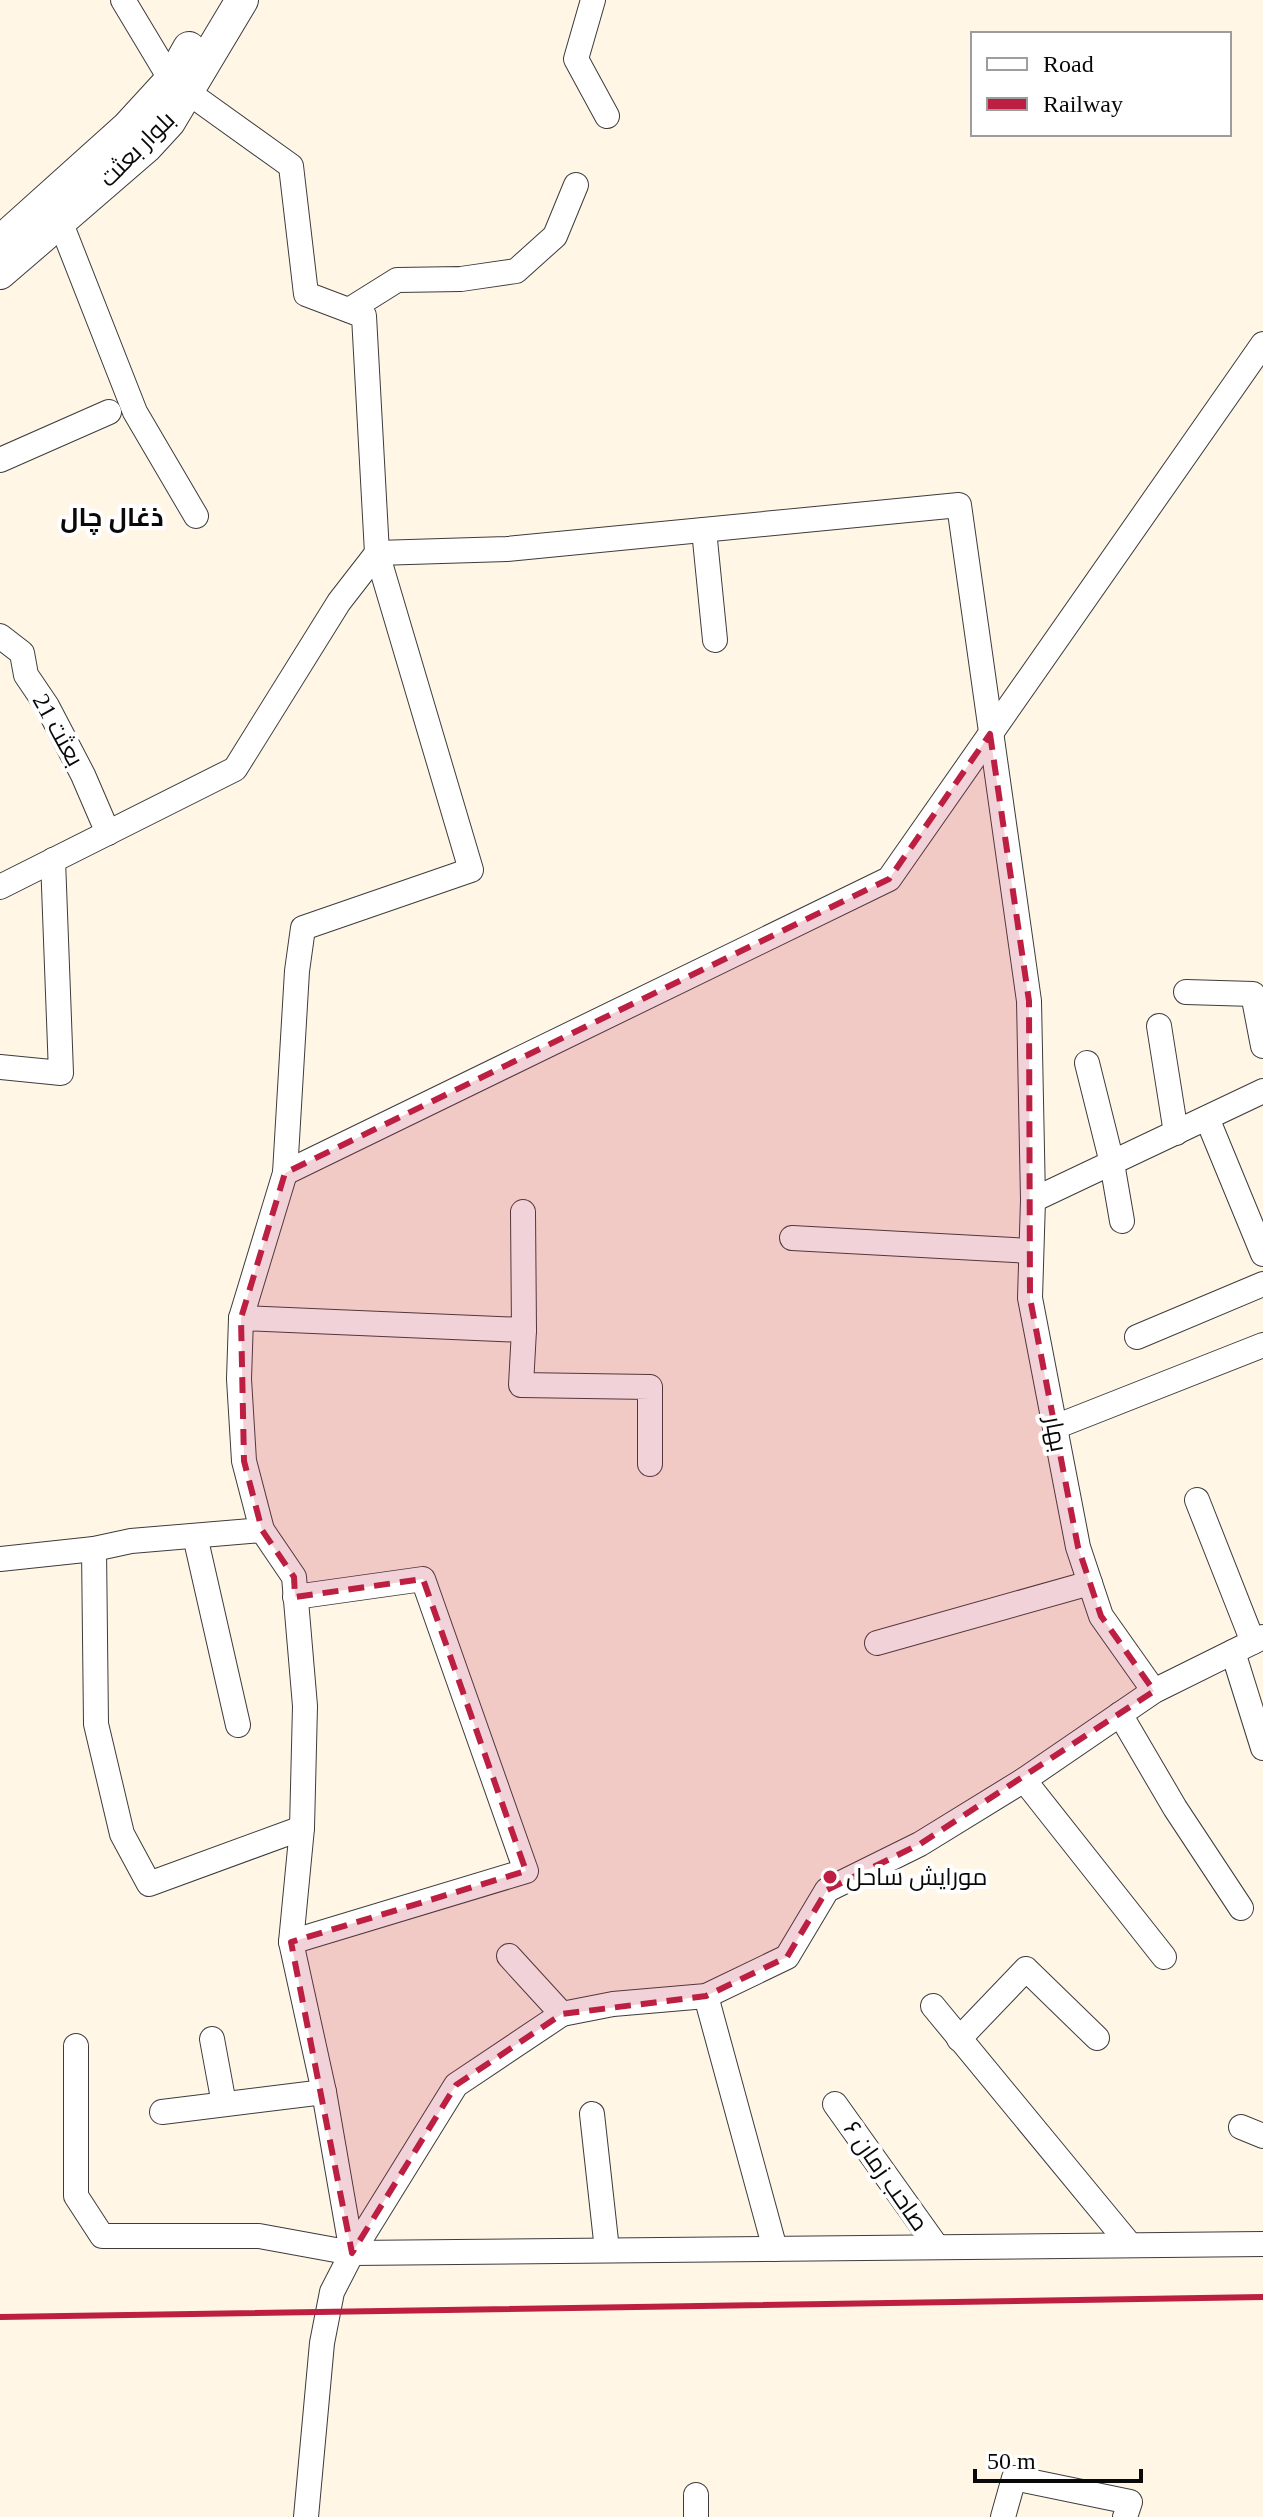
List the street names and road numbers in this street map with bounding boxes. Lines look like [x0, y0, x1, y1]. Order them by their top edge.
street label: بلوار بعثت [94, 106, 180, 192]
street label: بعثت 21 [28, 689, 88, 771]
street label: بهار [1038, 1412, 1072, 1454]
street label: صاحب زمان ۶ [838, 2116, 933, 2236]

